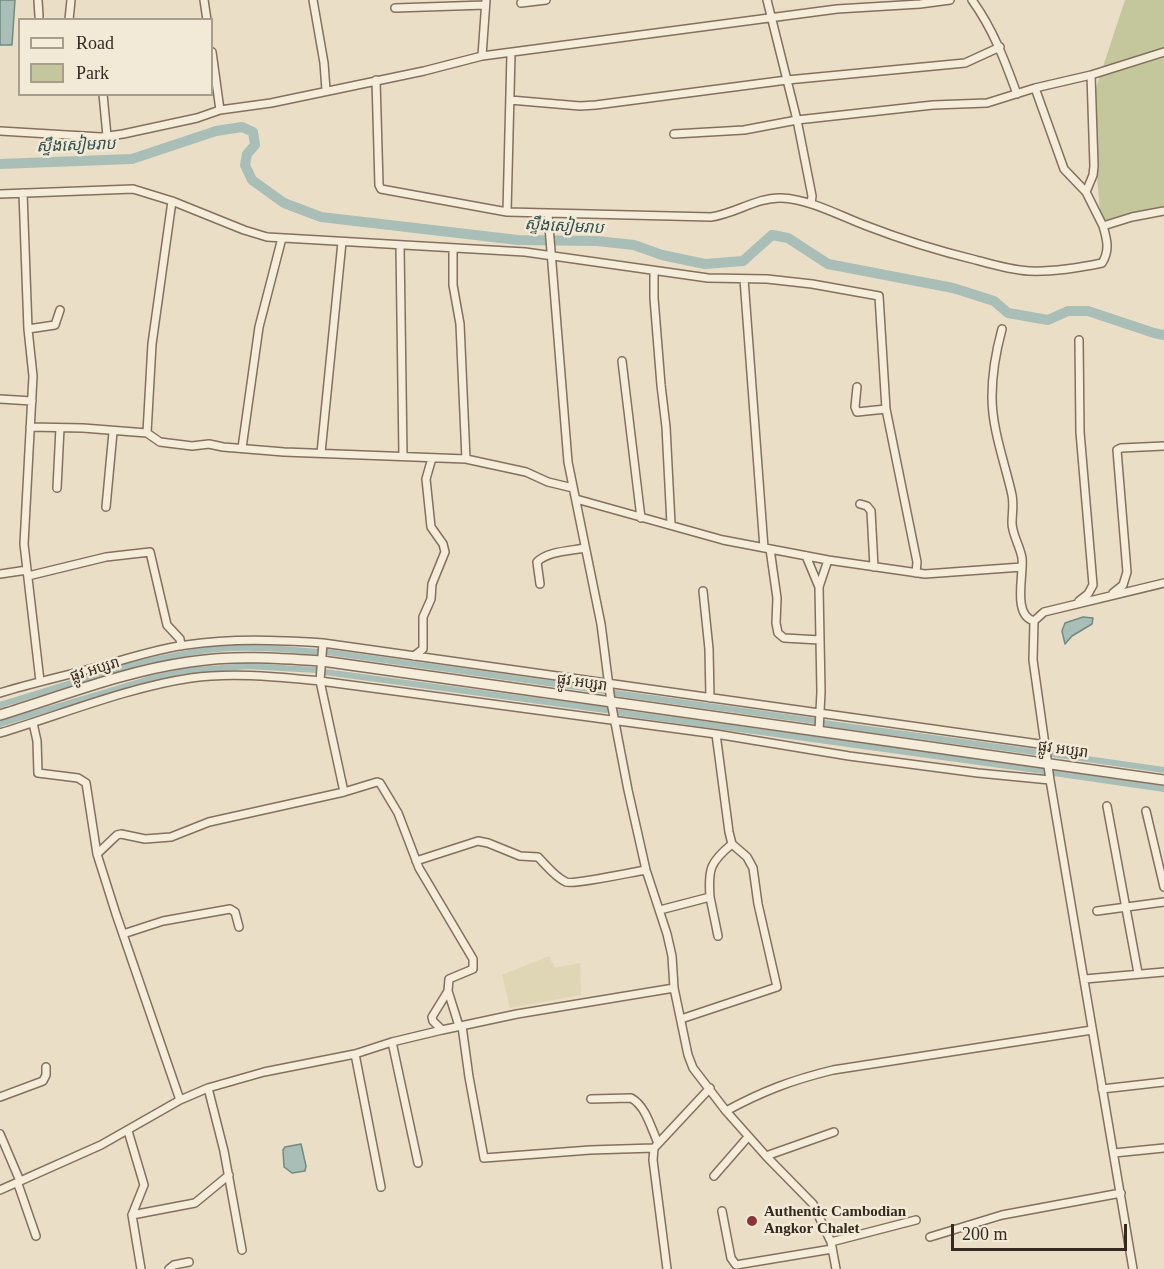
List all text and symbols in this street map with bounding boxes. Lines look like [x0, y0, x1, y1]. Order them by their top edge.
legend [18, 18, 213, 96]
text: Road [76, 33, 114, 53]
text: Park [76, 63, 109, 83]
water label: ស្ទឹងសៀមរាប [36, 135, 116, 157]
water label: ស្ទឹងសៀមរាប [524, 215, 604, 239]
street label: ផ្លូវ អប្សរា [68, 654, 122, 686]
street label: ផ្លូវ អប្សរា [556, 671, 608, 695]
street label: ផ្លូវ អប្សរា [1037, 738, 1089, 762]
place label: Authentic Cambodian Angkor Chalet [764, 1203, 906, 1238]
scale bar [954, 1212, 1130, 1250]
marker: Authentic Cambodian Angkor Chalet [745, 1214, 759, 1228]
text: 200 m [962, 1224, 1008, 1244]

